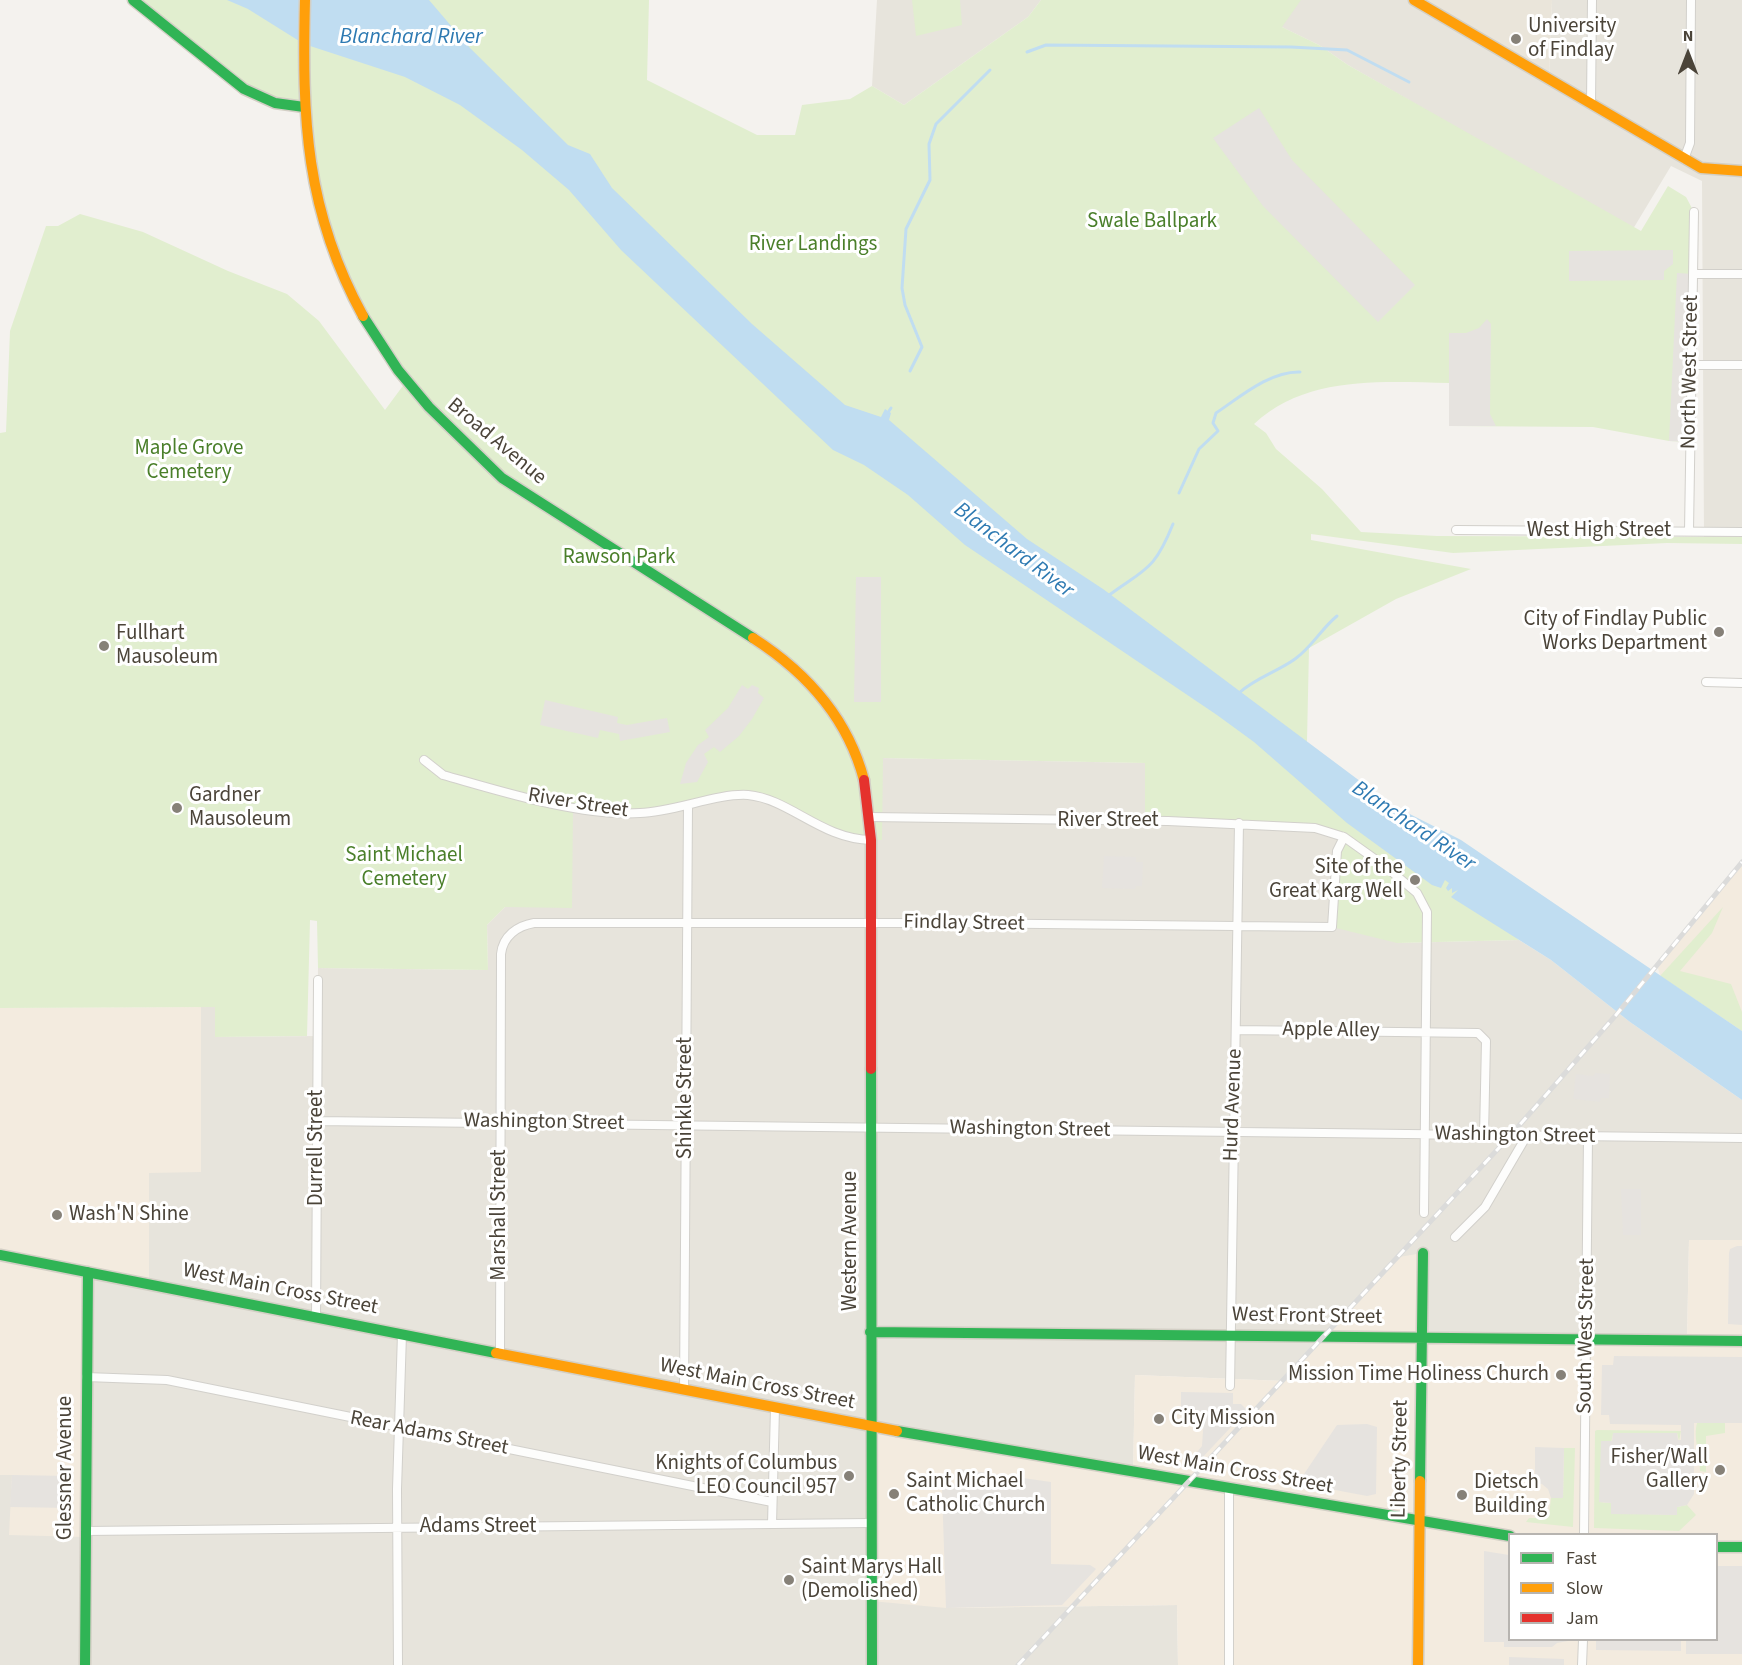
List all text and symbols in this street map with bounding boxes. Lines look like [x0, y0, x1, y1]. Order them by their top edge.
place label: University of Findlay [1528, 14, 1616, 64]
north arrow [1658, 24, 1718, 84]
water label: Blanchard River [340, 25, 482, 51]
text: N [1683, 25, 1693, 47]
marker: University of Findlay [1509, 32, 1523, 46]
park label: Swale Ballpark [1087, 209, 1217, 235]
park label: River Landings [749, 232, 877, 258]
street label: North West Street [1677, 295, 1705, 449]
street label: Broad Avenue [441, 393, 551, 491]
park label: Maple Grove Cemetery [135, 436, 243, 486]
water label: Blanchard River [948, 497, 1078, 605]
street label: West High Street [1527, 518, 1671, 544]
park label: Rawson Park [563, 545, 675, 571]
place label: City of Findlay Public Works Department [1523, 607, 1707, 657]
place label: Fullhart Mausoleum [116, 621, 218, 671]
marker: City of Findlay Public Works Department [1712, 625, 1726, 639]
marker: Fullhart Mausoleum [97, 639, 111, 653]
water label: Blanchard River [1346, 776, 1480, 878]
place label: Gardner Mausoleum [189, 783, 291, 833]
street label: River Street [526, 784, 630, 824]
marker: Gardner Mausoleum [170, 801, 184, 815]
street label: River Street [1057, 808, 1159, 834]
park label: Saint Michael Cemetery [345, 843, 463, 893]
place label: Site of the Great Karg Well [1269, 855, 1403, 905]
marker: Site of the Great Karg Well [1408, 873, 1422, 887]
street label: Findlay Street [903, 910, 1025, 938]
street label: Apple Alley [1282, 1018, 1380, 1044]
street label: Shinkle Street [673, 1037, 699, 1159]
street label: Hurd Avenue [1219, 1048, 1249, 1162]
street label: Durrell Street [304, 1090, 330, 1206]
street label: Washington Street [463, 1109, 625, 1137]
street label: Washington Street [949, 1116, 1111, 1144]
street label: Washington Street [1434, 1122, 1596, 1150]
street label: Marshall Street [487, 1149, 513, 1281]
street label: Western Avenue [838, 1171, 864, 1311]
place label: Wash'N Shine [69, 1202, 189, 1228]
marker: Wash'N Shine [50, 1208, 64, 1222]
street label: South West Street [1573, 1258, 1601, 1414]
street label: West Main Cross Street [180, 1259, 380, 1321]
street label: West Front Street [1232, 1303, 1382, 1331]
street label: West Main Cross Street [657, 1354, 857, 1416]
place label: Mission Time Holiness Church [1288, 1362, 1549, 1388]
marker: Mission Time Holiness Church [1554, 1368, 1568, 1382]
street label: Glessner Avenue [53, 1396, 79, 1540]
street label: Liberty Street [1387, 1400, 1415, 1518]
street label: Rear Adams Street [348, 1406, 510, 1462]
place label: City Mission [1171, 1406, 1275, 1432]
marker: City Mission [1152, 1412, 1166, 1426]
street label: West Main Cross Street [1135, 1441, 1335, 1501]
place label: Fisher/Wall Gallery [1610, 1445, 1708, 1495]
place label: Knights of Columbus LEO Council 957 [655, 1451, 837, 1501]
marker: Fisher/Wall Gallery [1713, 1463, 1727, 1477]
marker: Knights of Columbus LEO Council 957 [842, 1469, 856, 1483]
place label: Saint Michael Catholic Church [906, 1469, 1045, 1519]
place label: Dietsch Building [1474, 1470, 1547, 1520]
marker: Saint Michael Catholic Church [887, 1487, 901, 1501]
marker: Dietsch Building [1455, 1488, 1469, 1502]
street label: Adams Street [420, 1514, 536, 1540]
legend [1508, 1533, 1718, 1641]
text: Fast [1566, 1546, 1597, 1571]
place label: Saint Marys Hall (Demolished) [801, 1555, 942, 1605]
marker: Saint Marys Hall (Demolished) [782, 1573, 796, 1587]
text: Slow [1566, 1576, 1603, 1601]
text: Jam [1566, 1606, 1599, 1631]

